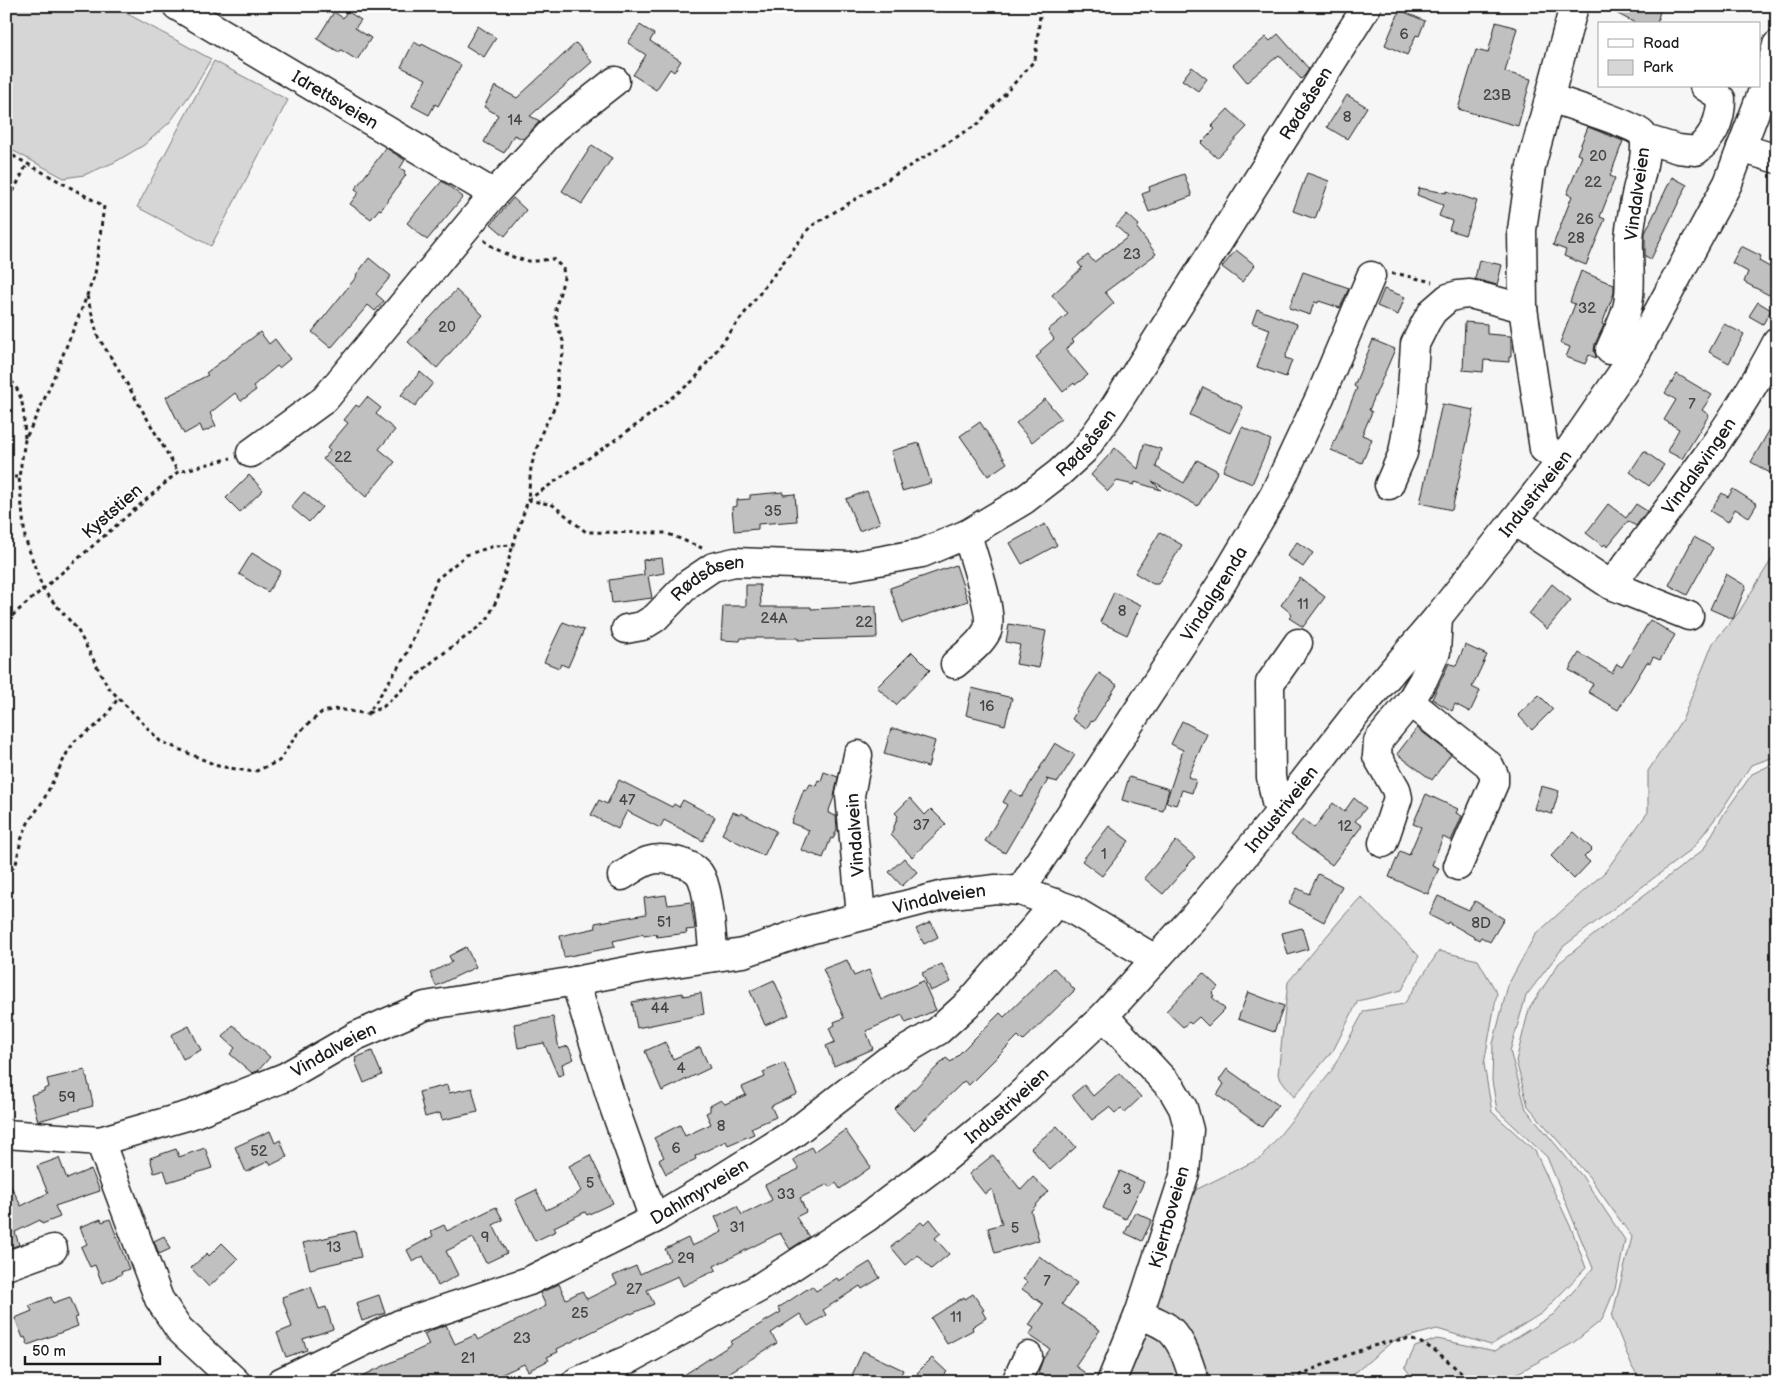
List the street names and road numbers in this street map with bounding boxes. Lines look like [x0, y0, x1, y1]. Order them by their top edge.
street label: Rødsåsen [1275, 63, 1337, 144]
street label: Idrettsveien [288, 67, 382, 134]
street label: Vindalveien [1621, 146, 1654, 242]
street label: Rødsåsen [1052, 405, 1121, 481]
street label: Vindalsvingen [1658, 414, 1741, 519]
street label: Industriveien [1495, 447, 1577, 542]
street label: Kyststien [78, 480, 147, 543]
street label: Vindalgrenda [1177, 543, 1252, 645]
street label: Rødsåsen [667, 552, 745, 606]
street label: Industriveien [1241, 762, 1323, 857]
street label: Vindalvein [842, 793, 869, 877]
street label: Vindalveien [891, 880, 987, 919]
street label: Vindalveien [287, 1019, 380, 1082]
street label: Industriveien [961, 1063, 1053, 1148]
street label: Dahlmyrveien [647, 1154, 753, 1230]
street label: Kjerrboveien [1145, 1164, 1194, 1271]

